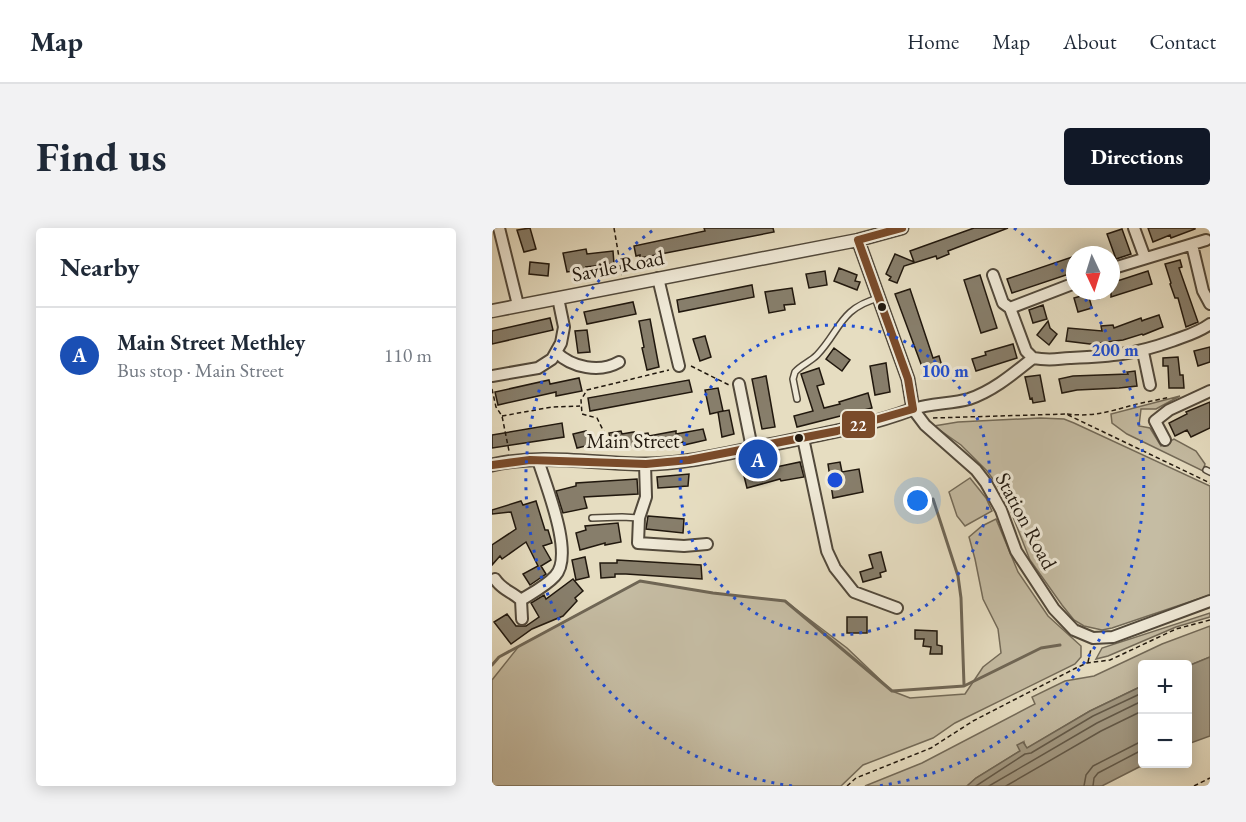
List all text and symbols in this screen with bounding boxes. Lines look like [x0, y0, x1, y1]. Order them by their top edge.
text: Map [30, 23, 83, 59]
text: Home [907, 28, 959, 55]
text: Map [992, 28, 1030, 55]
text: About [1063, 28, 1116, 55]
text: Contact [1149, 28, 1216, 55]
button: Directions [1064, 128, 1210, 185]
text: Find us [36, 129, 167, 184]
street label: Savile Road [569, 243, 667, 288]
north arrow [1066, 246, 1120, 300]
text: Nearby [60, 250, 140, 284]
unlabelled marker [876, 301, 888, 313]
text: Main Street Methley [117, 328, 305, 357]
text: 200 m [1091, 338, 1139, 361]
text: A [72, 342, 87, 368]
text: 110 m [384, 342, 432, 368]
text: Bus stop · Main Street [117, 357, 284, 383]
text: 100 m [921, 359, 969, 382]
line badge: 22 [841, 410, 876, 439]
text: 22 [850, 415, 867, 436]
street label: Main Street [586, 427, 680, 454]
unlabelled marker [793, 432, 805, 444]
pin: A [738, 436, 778, 482]
street label: Station Road [990, 468, 1063, 574]
centre of rings [825, 470, 845, 490]
your location [903, 486, 932, 515]
map controls [1138, 660, 1192, 768]
button: + [1138, 660, 1192, 714]
button: − [1138, 714, 1192, 768]

